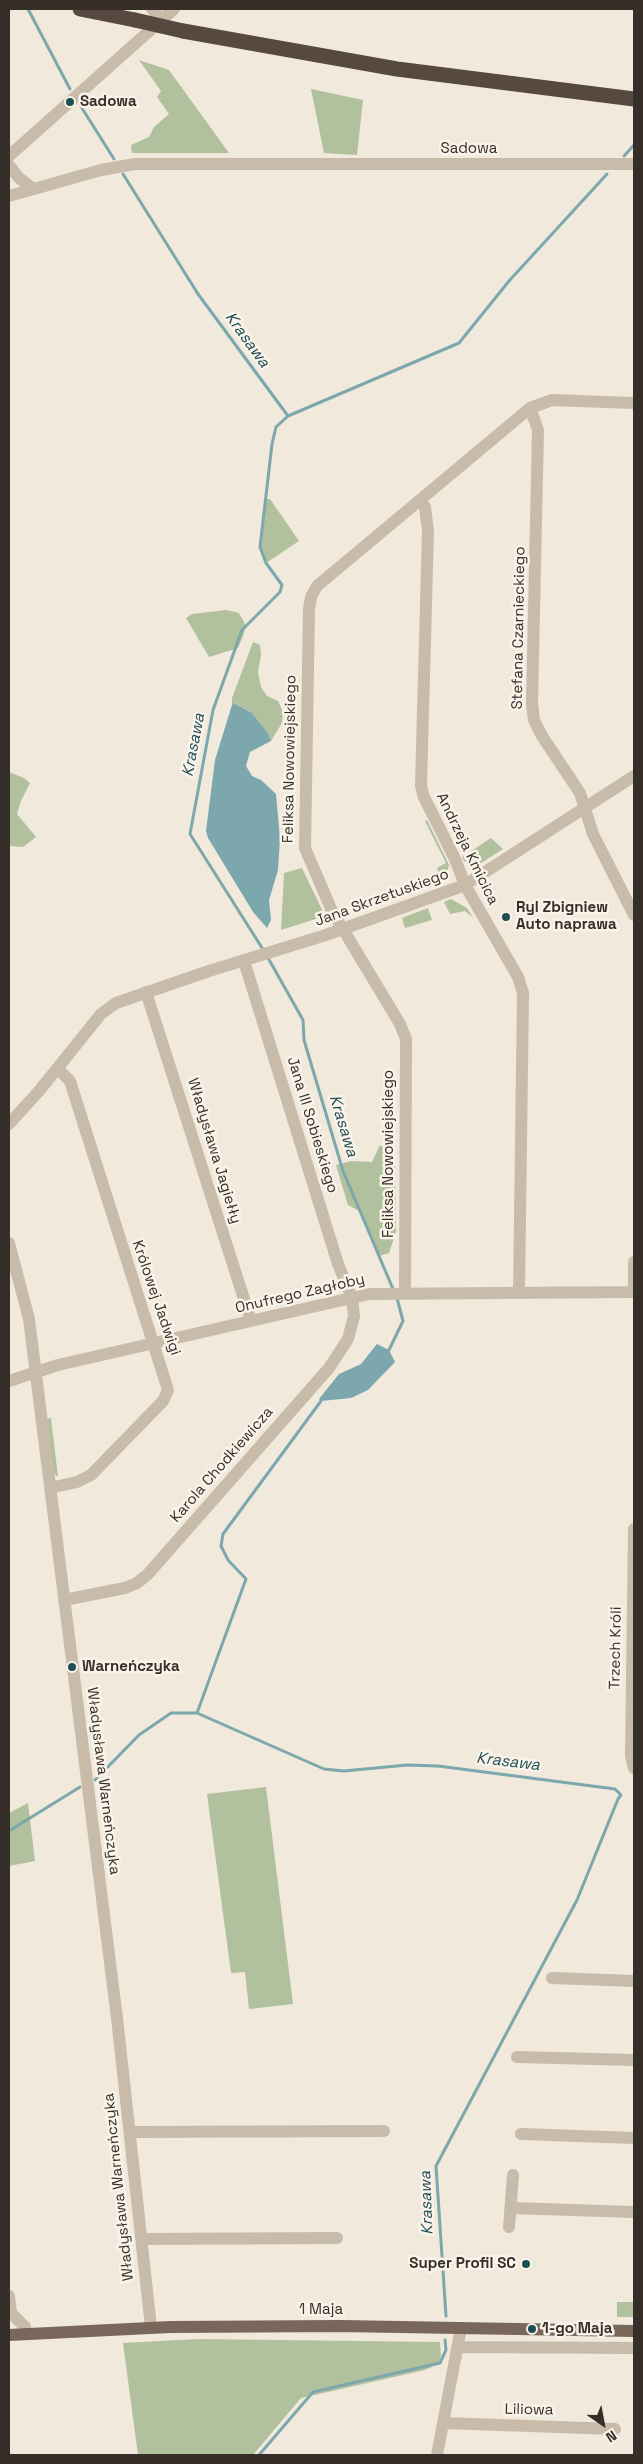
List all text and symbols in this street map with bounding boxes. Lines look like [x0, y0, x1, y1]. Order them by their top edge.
place label: Sadowa [80, 93, 137, 111]
marker: Sadowa [64, 96, 76, 108]
street label: Sadowa [441, 140, 497, 158]
water label: Krasawa [220, 308, 274, 372]
street label: Stefana Czarnieckiego [509, 546, 529, 710]
street label: Feliksa Nowowiejskiego [280, 675, 300, 843]
water label: Krasawa [178, 712, 210, 778]
street label: Andrzeja Kmicica [432, 790, 502, 908]
street label: Jana Skrzetuskiego [313, 865, 451, 931]
place label: Ryl Zbigniew Auto naprawa [516, 899, 617, 934]
marker: Ryl Zbigniew Auto naprawa [500, 911, 512, 923]
street label: Jana III Sobieskiego [283, 1055, 341, 1195]
street label: Feliksa Nowowiejskiego [380, 1070, 398, 1238]
street label: Władysława Jagiełły [183, 1076, 245, 1226]
water label: Krasawa [324, 1093, 362, 1159]
street label: Królowej Jadwigi [128, 1238, 184, 1358]
street label: Onufrego Zagłoby [234, 1270, 366, 1318]
street label: Karola Chodkiewicza [167, 1403, 277, 1527]
street label: Trzech Króli [606, 1606, 626, 1690]
place label: Warneńczyka [82, 1658, 180, 1676]
marker: Warneńczyka [66, 1661, 78, 1673]
street label: Władysława Warneńczyka [83, 1686, 123, 1876]
water label: Krasawa [475, 1749, 541, 1775]
street label: Władysława Warneńczyka [100, 2092, 138, 2282]
water label: Krasawa [416, 2171, 438, 2235]
place label: Super Profil SC [409, 2255, 516, 2273]
marker: Super Profil SC [520, 2258, 532, 2270]
street label: 1 Maja [299, 2301, 343, 2319]
place label: 1-go Maja [542, 2320, 612, 2338]
marker: 1-go Maja [526, 2323, 538, 2335]
north arrow [578, 2399, 628, 2449]
street label: Liliowa [504, 2401, 554, 2419]
text: N [602, 2426, 620, 2447]

